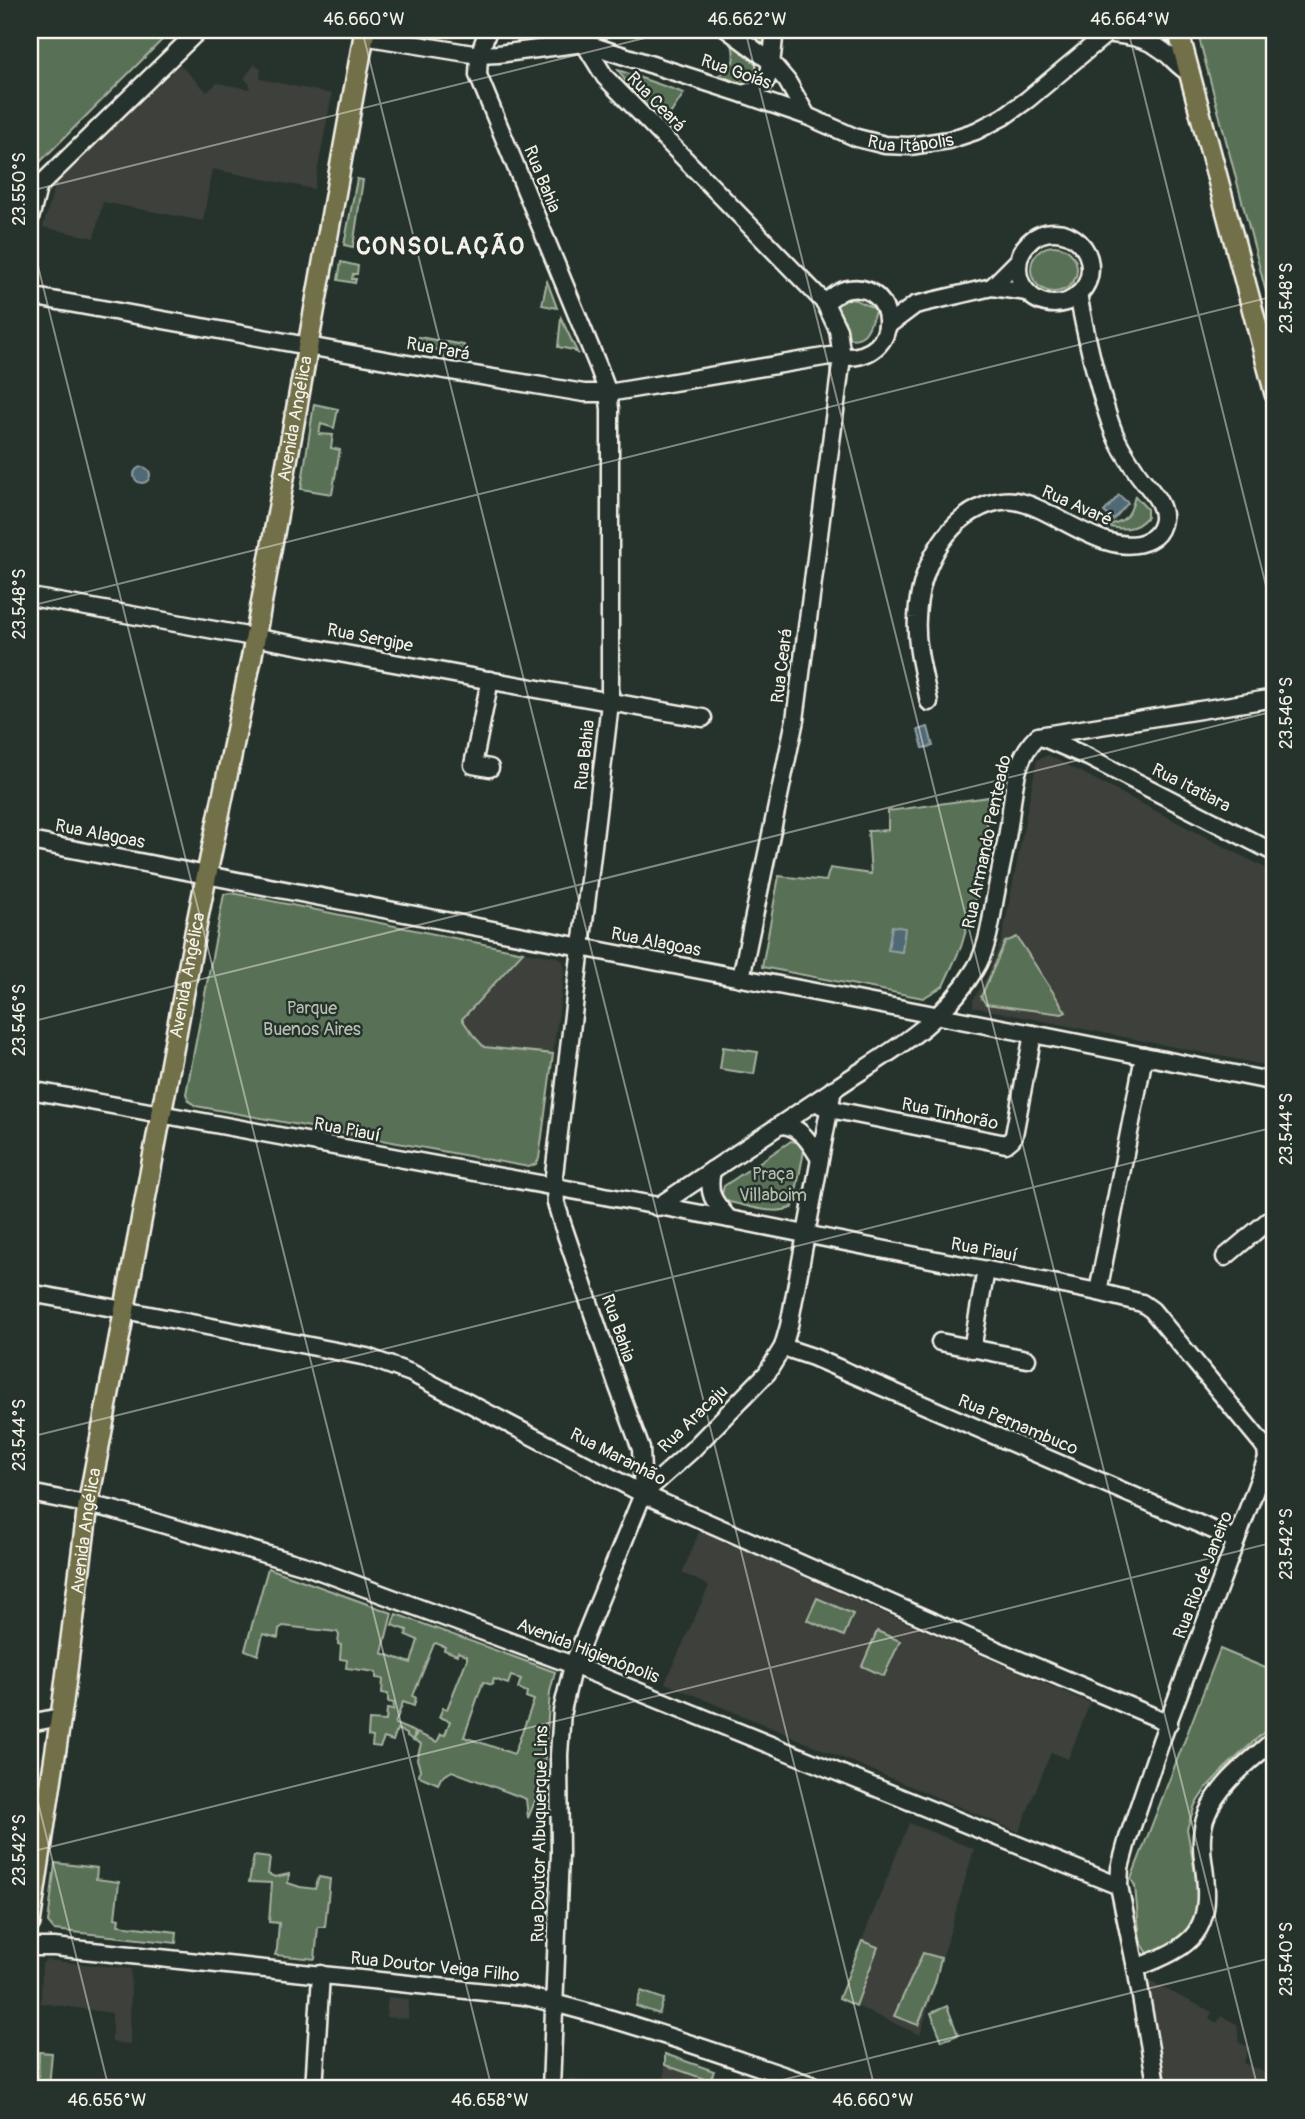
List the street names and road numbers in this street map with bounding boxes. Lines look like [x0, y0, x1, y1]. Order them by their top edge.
street label: Rua Goiás [698, 49, 774, 95]
street label: Rua Ceará [622, 67, 690, 137]
street label: Rua Itápolis [865, 128, 957, 158]
street label: Rua Bahia [518, 142, 566, 216]
street label: Rua Pará [404, 332, 472, 366]
street label: Avenida Angélica [272, 354, 317, 483]
street label: Rua Avaré [1038, 480, 1116, 532]
street label: Rua Sergipe [325, 618, 415, 658]
street label: Rua Ceará [766, 627, 798, 705]
street label: Rua Bahia [570, 719, 600, 791]
street label: Rua Armando Penteado [957, 753, 1017, 931]
street label: Rua Itatiara [1148, 758, 1234, 818]
street label: Rua Alagoas [53, 814, 147, 854]
street label: Avenida Angélica [164, 910, 210, 1040]
street label: Rua Alagoas [609, 922, 703, 962]
street label: Rua Tinhorão [899, 1093, 1001, 1136]
street label: Rua Piauí [312, 1112, 382, 1148]
street label: Rua Piauí [949, 1232, 1019, 1268]
street label: Rua Bahia [596, 1291, 640, 1365]
street label: Rua Aracaju [653, 1380, 733, 1458]
street label: Rua Pernambuco [954, 1389, 1082, 1461]
street label: Rua Maranhão [566, 1423, 670, 1491]
street label: Avenida Angélica [65, 1466, 106, 1595]
street label: Rua Rio de Janeiro [1168, 1507, 1238, 1642]
street label: Avenida Higienópolis [513, 1613, 663, 1689]
street label: Rua Doutor Albuquerque Lins [527, 1725, 553, 1943]
street label: Rua Doutor Veiga Filho [349, 1947, 521, 1987]

